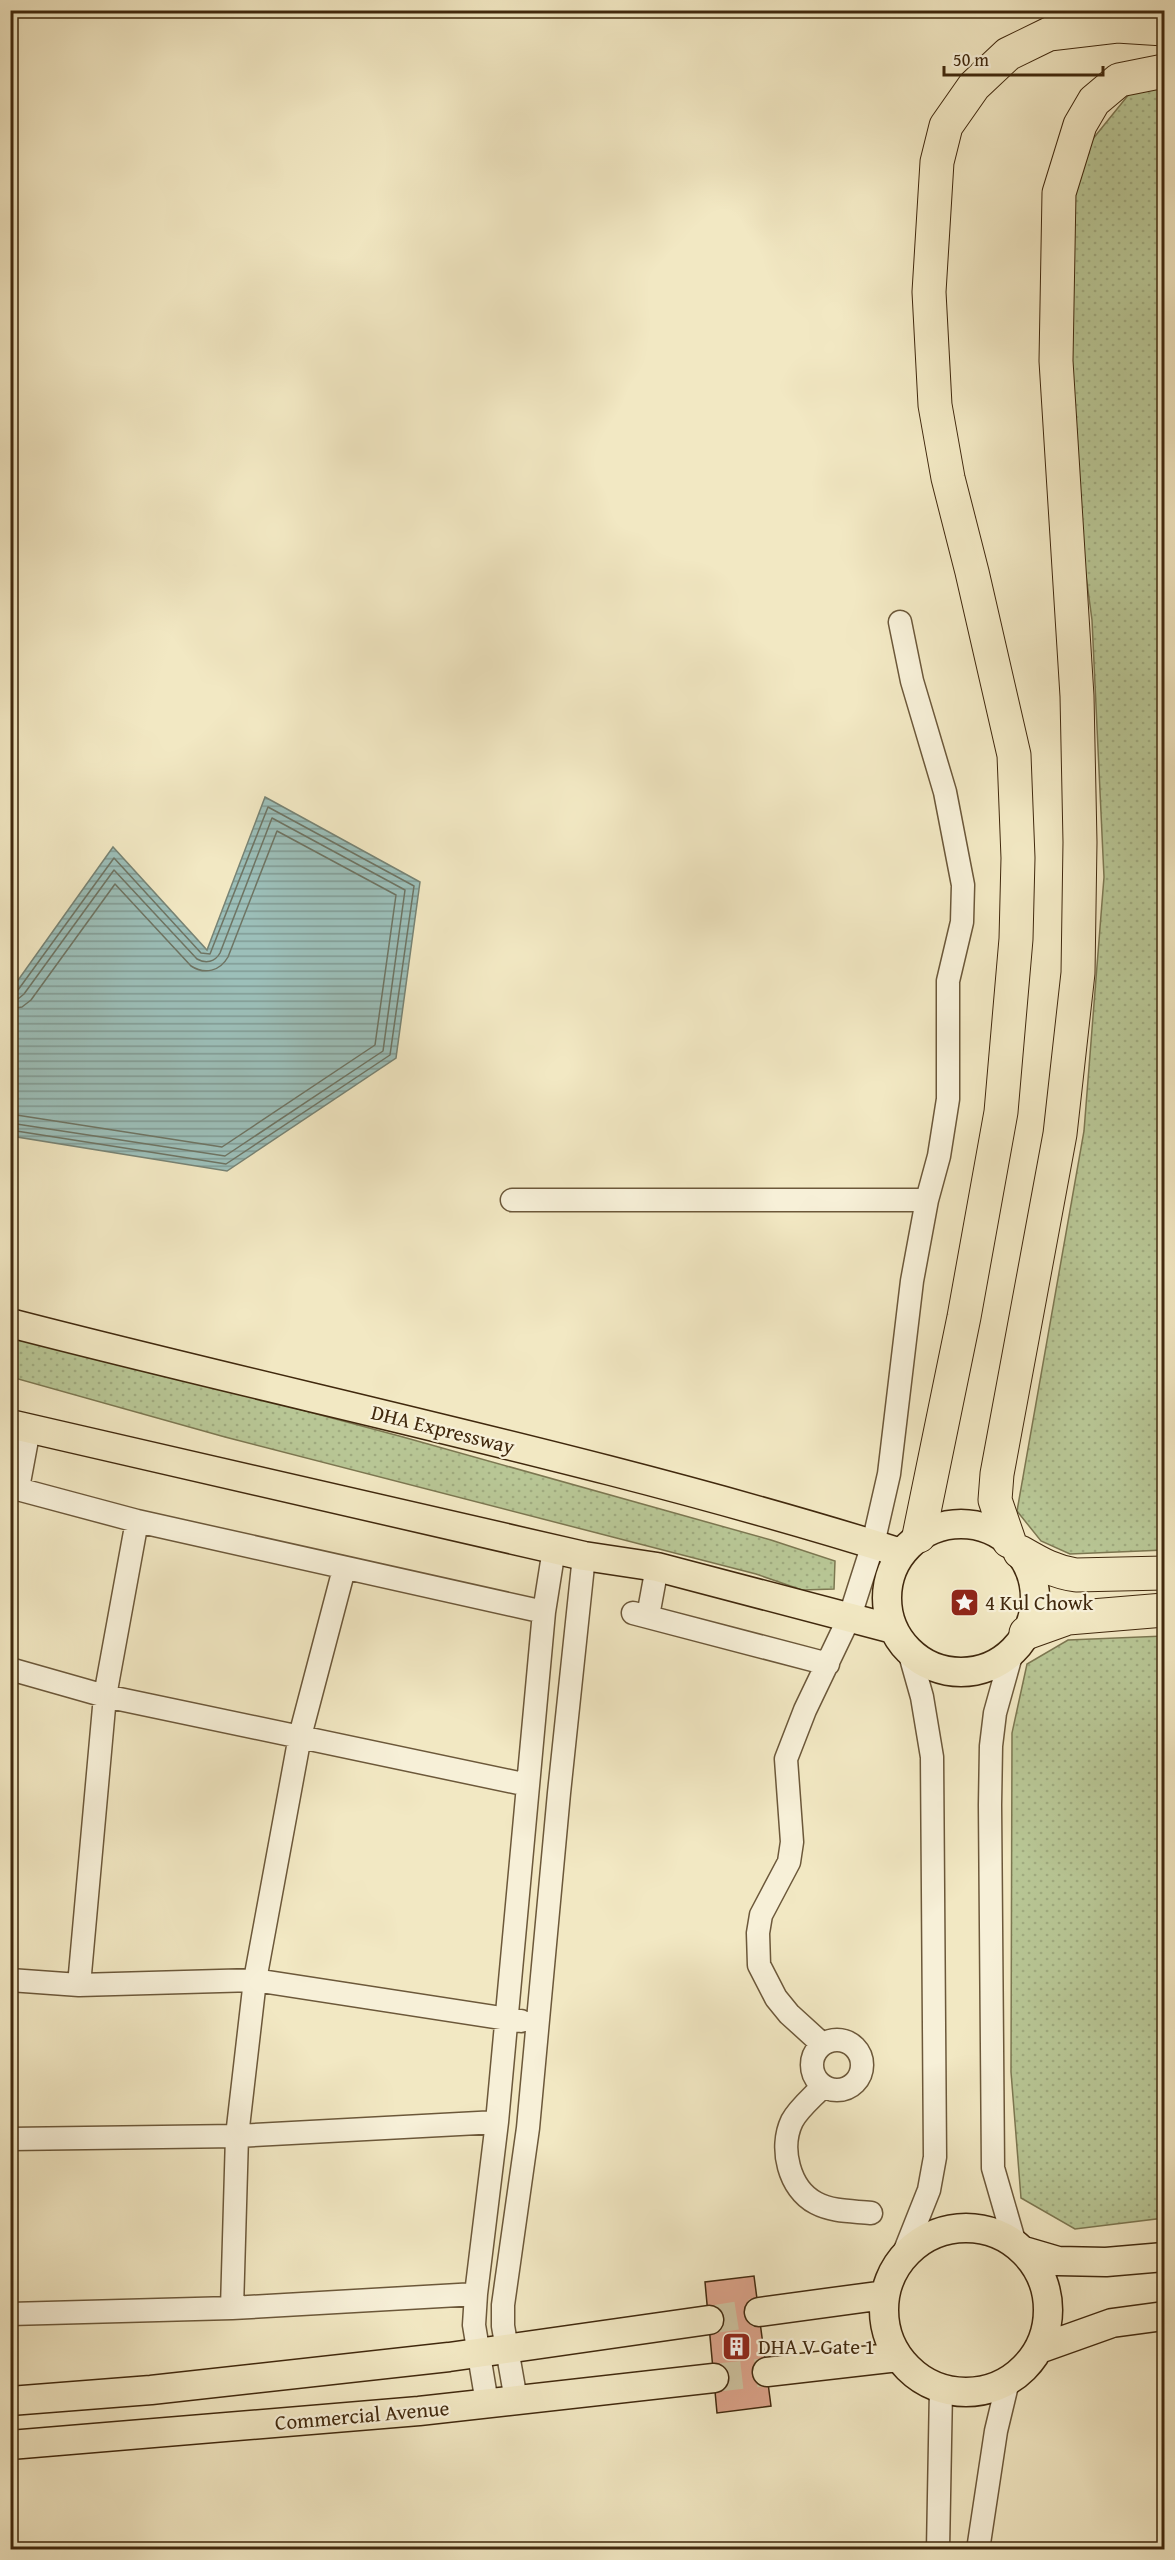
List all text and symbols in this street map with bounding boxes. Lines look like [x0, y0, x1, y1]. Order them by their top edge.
scale bar [944, 39, 1103, 77]
text: 50 m [953, 46, 989, 73]
street label: DHA Expressway [368, 1396, 518, 1462]
place icon: 4 Kul Chowk [948, 1586, 980, 1618]
place label: 4 Kul Chowk [985, 1587, 1094, 1618]
building icon: DHA V Gate 1 [721, 2330, 753, 2362]
place label: DHA V Gate 1 [758, 2331, 875, 2362]
street label: Commercial Avenue [274, 2392, 451, 2438]

